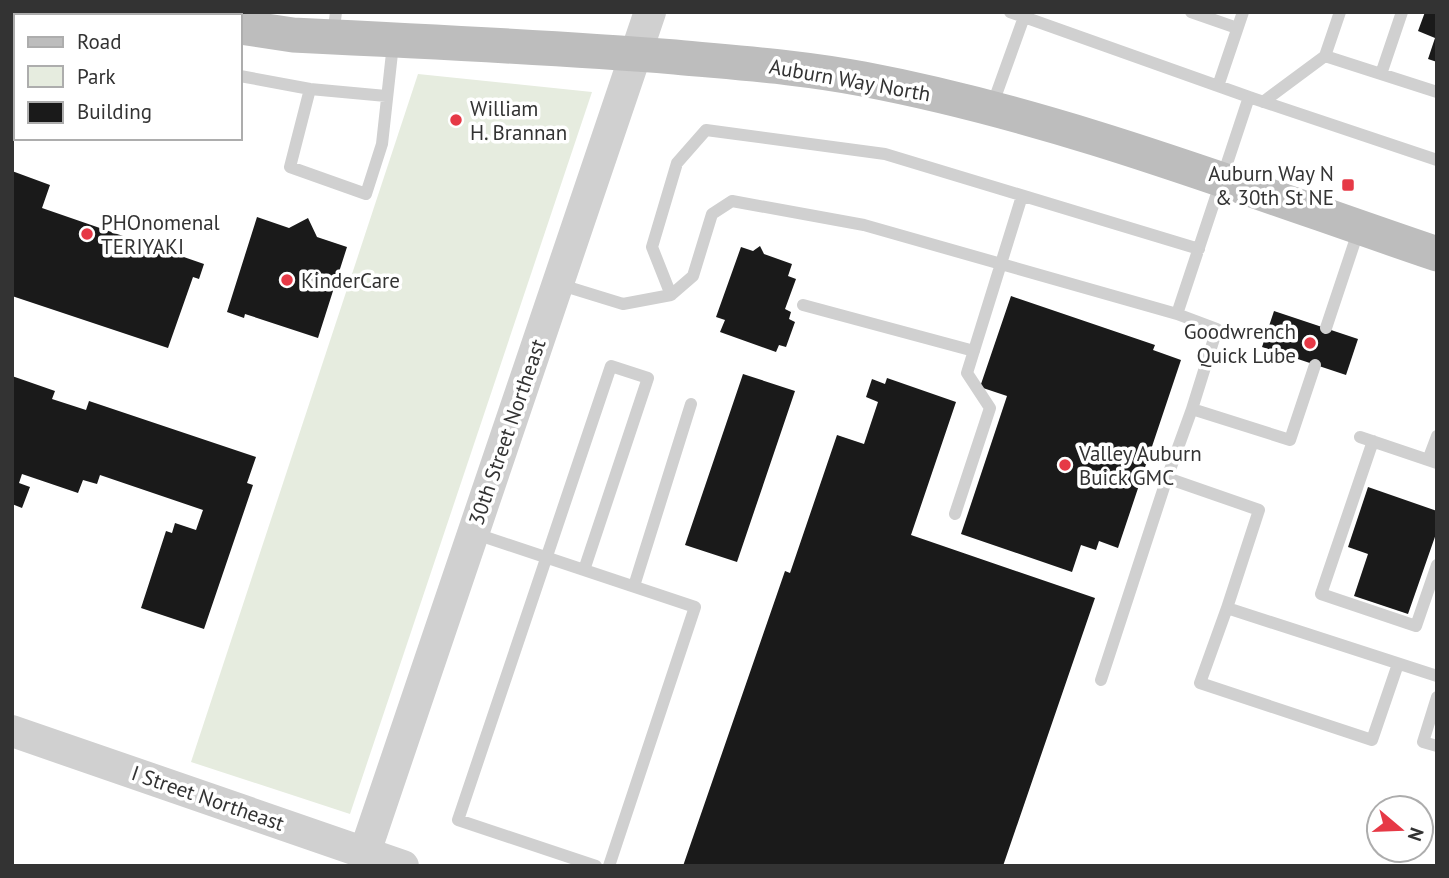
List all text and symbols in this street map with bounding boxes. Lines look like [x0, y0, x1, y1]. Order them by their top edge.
legend [14, 14, 242, 140]
text: Road [77, 28, 121, 55]
street label: Auburn Way North [767, 53, 933, 107]
text: Park [77, 63, 116, 90]
place label: William H. Brannan [470, 95, 567, 146]
text: Building [77, 98, 152, 125]
marker: William H. Brannan [448, 112, 464, 128]
place label: Auburn Way N & 30th St NE [1208, 160, 1334, 211]
marker: Auburn Way N & 30th St NE [1340, 177, 1356, 193]
place label: PHOnomenal TERIYAKI [101, 209, 220, 260]
marker: PHOnomenal TERIYAKI [79, 226, 95, 242]
place label: KinderCare [301, 267, 400, 294]
marker: KinderCare [279, 272, 295, 288]
place label: Goodwrench Quick Lube [1184, 318, 1296, 369]
street label: 30th Street Northeast [462, 335, 552, 529]
marker: Goodwrench Quick Lube [1302, 335, 1318, 351]
place label: Valley Auburn Buick GMC [1078, 440, 1202, 491]
marker: Valley Auburn Buick GMC [1057, 457, 1073, 473]
street label: I Street Northeast [128, 759, 288, 837]
north arrow [1365, 794, 1435, 864]
text: N [1403, 825, 1429, 844]

